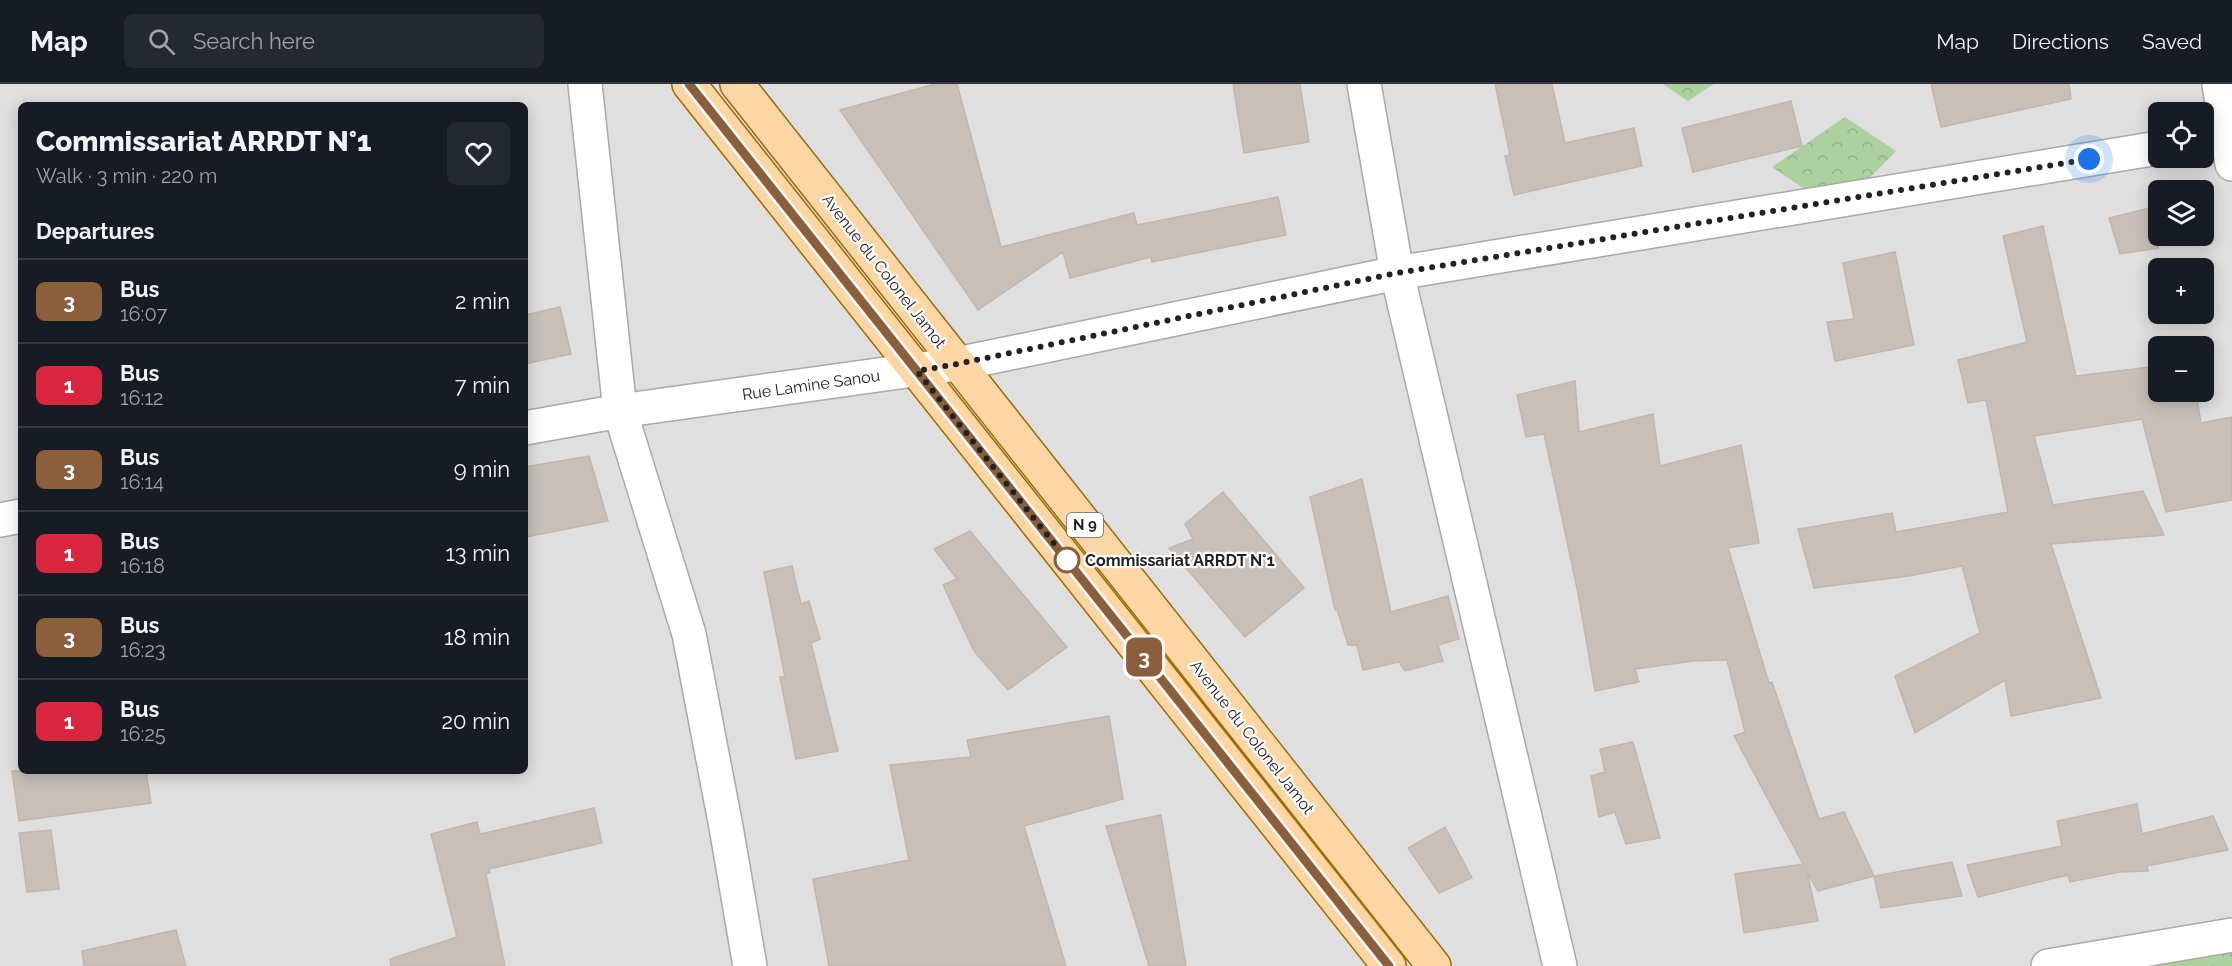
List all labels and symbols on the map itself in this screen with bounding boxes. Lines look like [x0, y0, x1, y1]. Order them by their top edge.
your location [2074, 144, 2104, 174]
street label: Avenue du Colonel Jamot [818, 190, 950, 352]
street label: Rue Lamine Sanou [741, 366, 881, 404]
road number: N 9 [1067, 513, 1103, 537]
marker: Commissariat ARRDT N°1 [1054, 547, 1080, 573]
place label: Commissariat ARRDT N°1 [1085, 551, 1275, 570]
line badge: 3 [1124, 638, 1164, 676]
street label: Avenue du Colonel Jamot [1186, 656, 1318, 818]

